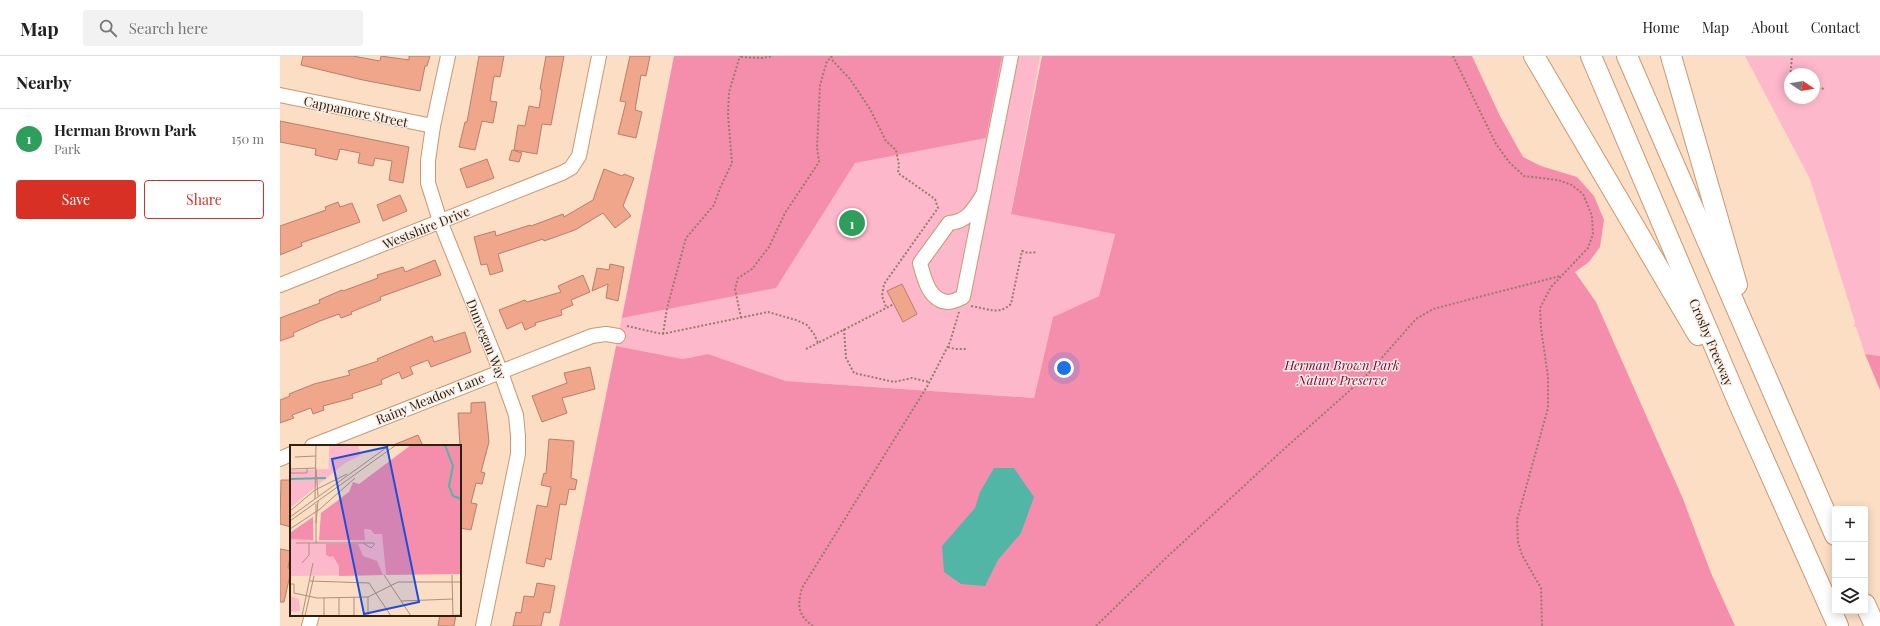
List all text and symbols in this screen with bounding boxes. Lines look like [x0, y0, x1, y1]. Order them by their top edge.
search box [83, 10, 363, 46]
text: Map [20, 15, 59, 41]
icon: search [97, 17, 119, 39]
text: Search here [129, 18, 208, 38]
text: Home [1642, 18, 1680, 37]
text: Map [1702, 18, 1729, 37]
text: About [1751, 18, 1789, 37]
text: Contact [1811, 18, 1860, 37]
north arrow [1784, 68, 1820, 104]
text: Nearby [16, 71, 71, 93]
street label: Cappamore Street [302, 92, 410, 130]
text: Herman Brown Park [54, 120, 196, 140]
text: 1 [27, 130, 31, 147]
text: 150 m [231, 130, 264, 147]
text: Park [54, 140, 81, 157]
button: Save [16, 180, 136, 219]
button: Share [144, 180, 264, 219]
street label: Westshire Drive [379, 202, 472, 253]
pin: 1 [839, 208, 865, 238]
street label: Dunvegan Way [463, 296, 511, 382]
street label: Crosby Freeway [1686, 296, 1738, 389]
park label: Herman Brown Park Nature Preserve [1284, 356, 1400, 388]
your location [1054, 358, 1074, 378]
street label: Rainy Meadow Lane [373, 368, 487, 428]
inset map [290, 445, 461, 616]
map controls [1832, 506, 1868, 614]
button: + [1832, 506, 1868, 542]
button: − [1832, 542, 1868, 578]
button: layers [1832, 578, 1868, 614]

